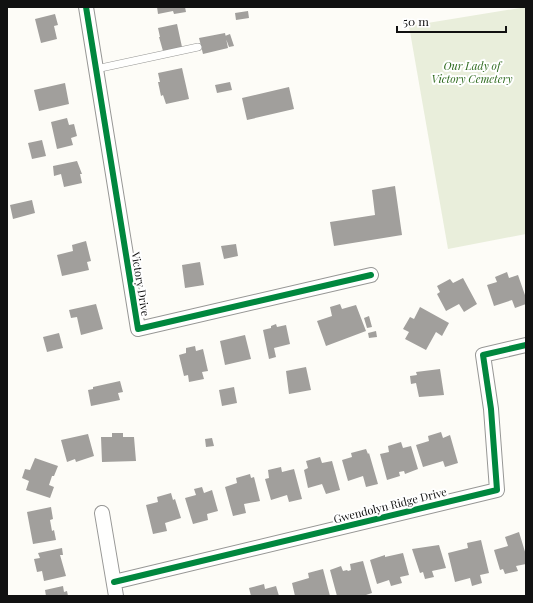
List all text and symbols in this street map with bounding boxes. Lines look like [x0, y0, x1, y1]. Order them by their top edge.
scale bar [397, 8, 506, 34]
text: 50 m [403, 13, 429, 29]
park label: Our Lady of Victory Cemetery [432, 58, 513, 86]
street label: Victory Drive [128, 250, 154, 318]
street label: Gwendolyn Ridge Drive [332, 484, 449, 526]

